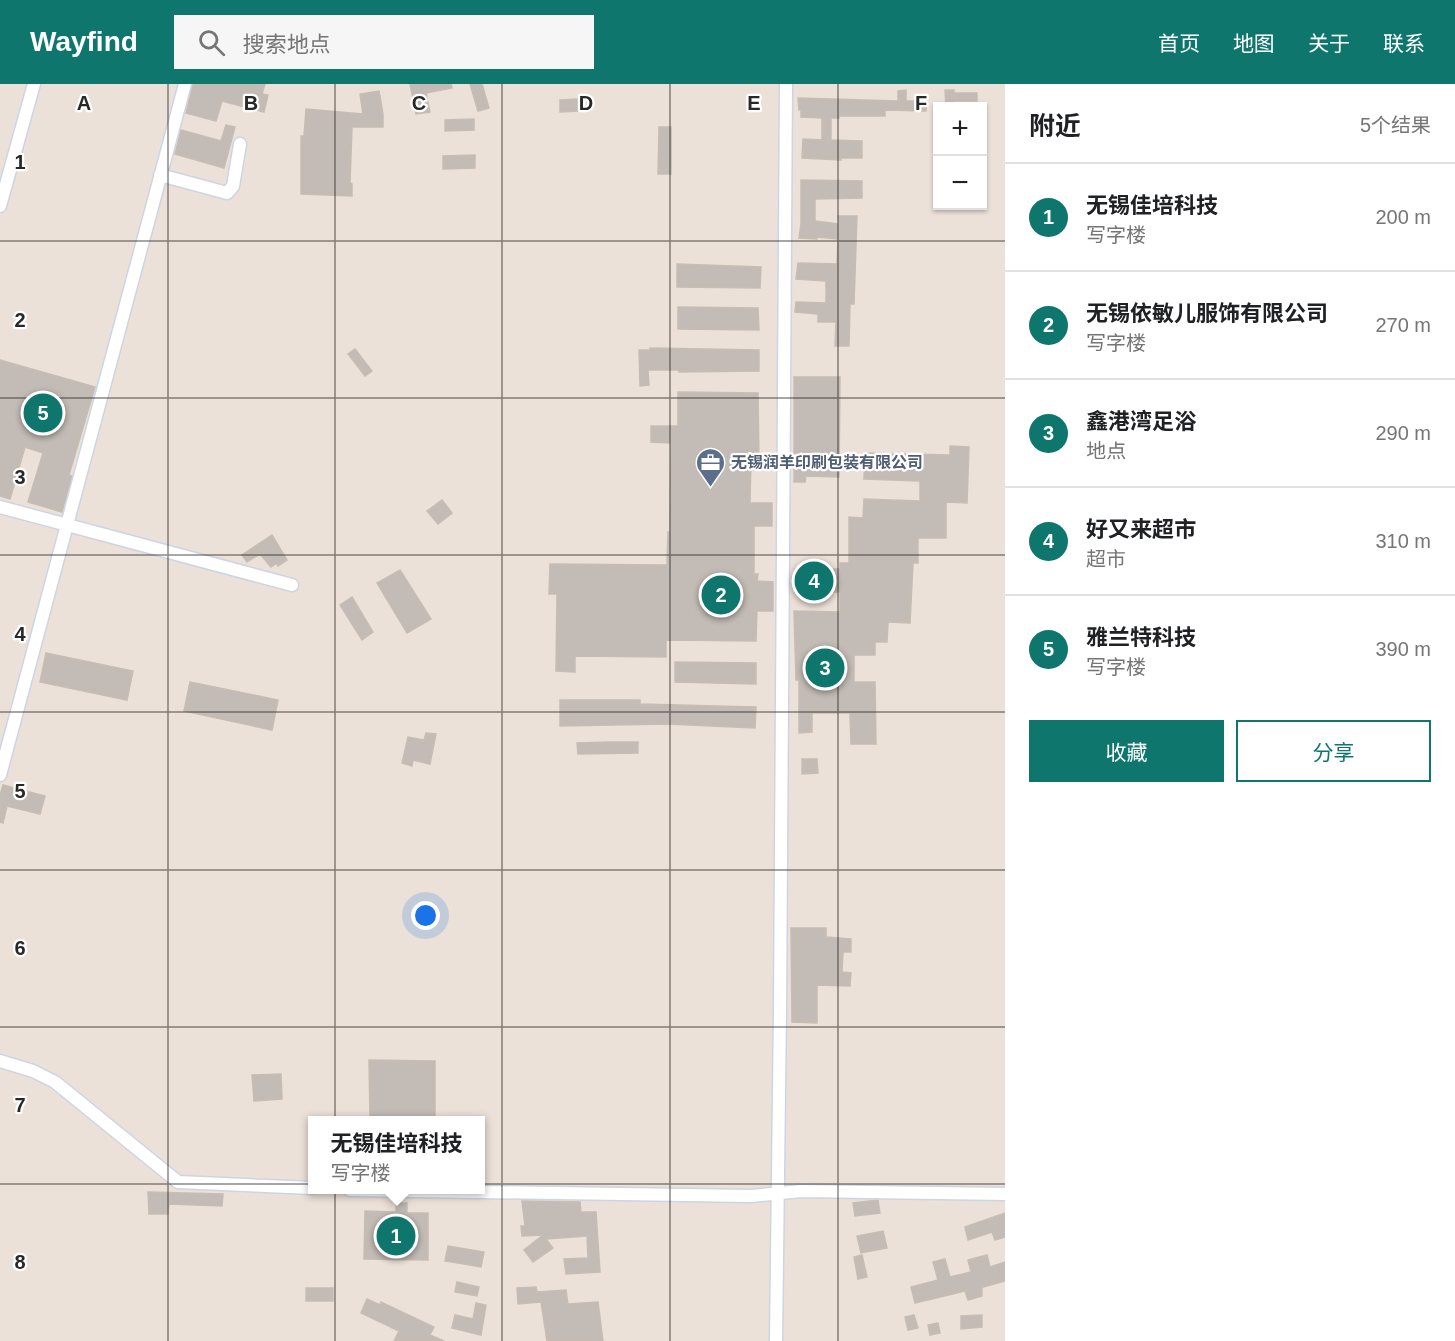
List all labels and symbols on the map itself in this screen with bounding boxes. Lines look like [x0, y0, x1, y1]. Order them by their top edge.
text: A [77, 92, 91, 114]
text: B [244, 92, 258, 114]
text: C [412, 92, 426, 114]
text: D [579, 92, 593, 114]
text: E [747, 92, 761, 114]
text: F [915, 92, 927, 114]
text: 1 [14, 151, 26, 173]
text: 2 [14, 309, 26, 331]
pin: 5 [24, 390, 63, 436]
office icon: 无锡润羊印刷包装有限公司 [694, 446, 726, 488]
place label: 无锡润羊印刷包装有限公司 [731, 454, 923, 471]
text: 3 [14, 466, 26, 488]
pin: 4 [794, 558, 834, 604]
pin: 2 [702, 572, 740, 618]
text: 4 [14, 623, 26, 645]
pin: 3 [806, 646, 844, 690]
text: 5 [14, 780, 26, 802]
your location [411, 901, 440, 930]
text: 6 [14, 937, 26, 959]
text: 7 [14, 1094, 26, 1116]
pin: 1 [376, 1214, 416, 1258]
text: 8 [14, 1251, 26, 1273]

